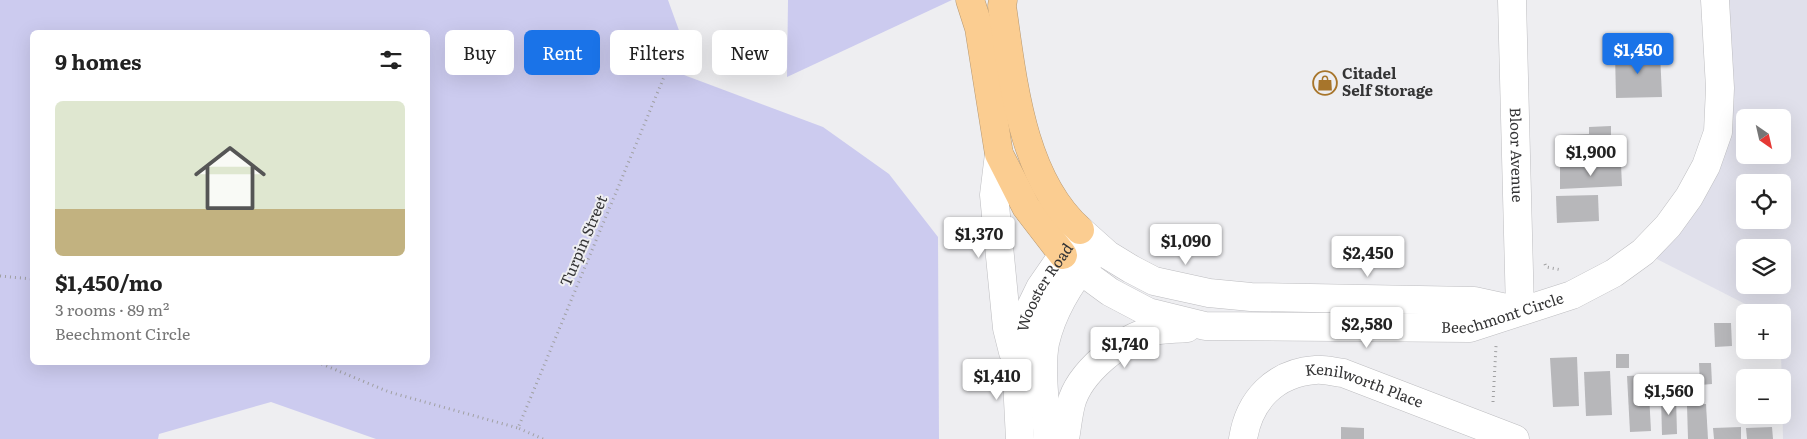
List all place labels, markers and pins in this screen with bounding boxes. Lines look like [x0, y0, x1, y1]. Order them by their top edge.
pin: $1,450 [1597, 32, 1679, 75]
place label: Citadel Self Storage [1342, 61, 1434, 101]
shop icon: Citadel Self Storage [1312, 70, 1338, 96]
pin: $1,900 [1550, 134, 1632, 177]
pin: $1,370 [938, 216, 1020, 259]
pin: $1,090 [1145, 224, 1227, 266]
pin: $2,450 [1327, 236, 1409, 278]
pin: $2,580 [1326, 306, 1408, 349]
pin: $1,740 [1084, 326, 1166, 369]
pin: $1,410 [956, 358, 1038, 401]
pin: $1,560 [1628, 374, 1710, 416]

